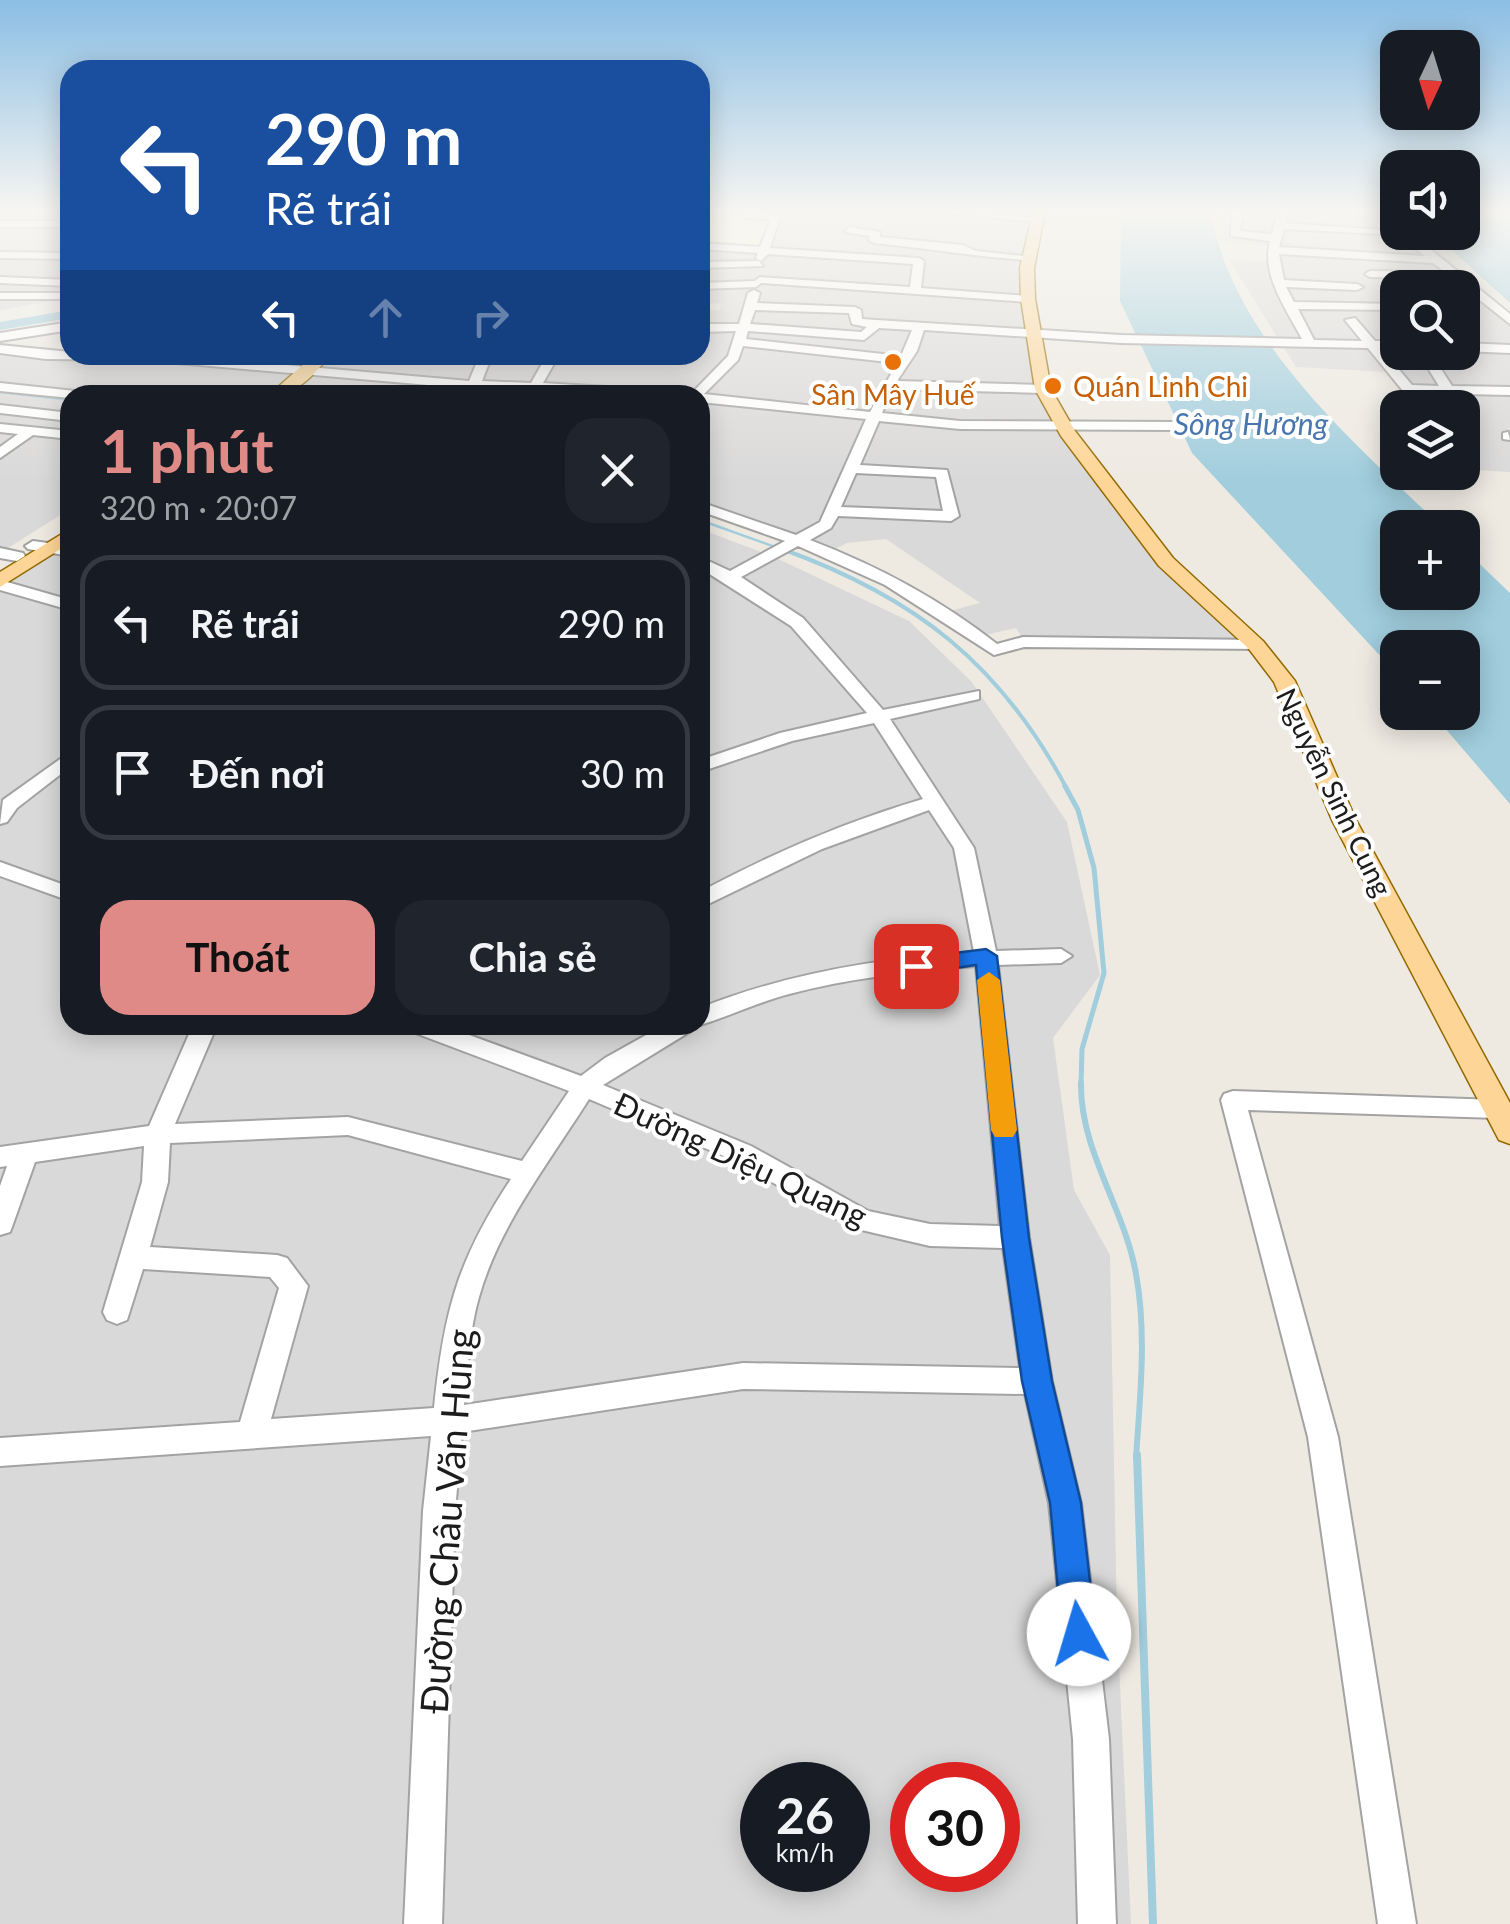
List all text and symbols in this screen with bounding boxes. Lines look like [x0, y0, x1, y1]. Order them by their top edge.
north arrow [1380, 30, 1480, 130]
map controls [1380, 30, 1480, 730]
text: 290 m [265, 96, 462, 180]
icon: left [100, 100, 230, 230]
button: sound [1380, 150, 1480, 250]
text: Rẽ trái [265, 181, 392, 235]
button: search [1380, 270, 1480, 370]
icon: left [253, 290, 308, 345]
icon: ahead [358, 290, 413, 345]
icon: right [463, 290, 518, 345]
marker: Sân Mây Huế [882, 351, 904, 373]
place label: Quán Linh Chi [1073, 369, 1248, 403]
marker: Quán Linh Chi [1042, 375, 1064, 397]
place label: Sân Mây Huế [811, 377, 977, 411]
button: layers [1380, 390, 1480, 490]
water label: Sông Hương [1174, 405, 1329, 441]
text: 1 phút [100, 414, 273, 486]
button: close [565, 418, 670, 523]
text: 320 m · 20:07 [100, 488, 297, 527]
button: + [1380, 510, 1480, 610]
icon: left [105, 595, 160, 650]
text: Rẽ trái [190, 600, 300, 646]
text: 290 m [558, 600, 665, 646]
button: − [1380, 630, 1480, 730]
street label: Nguyễn Sinh Cung [1270, 682, 1400, 902]
icon: arrive [105, 745, 160, 800]
text: Đến nơi [190, 750, 325, 796]
text: 30 m [580, 750, 665, 796]
button: Thoát [100, 900, 375, 1015]
button: Chia sẻ [395, 900, 670, 1015]
pin [874, 924, 959, 1009]
icon: arrive [889, 939, 944, 994]
street label: Đường Diệu Quang [608, 1083, 874, 1235]
street label: Đường Châu Văn Hùng [410, 1327, 482, 1715]
position arrow [1027, 1582, 1131, 1686]
speed limit sign: 30 [890, 1762, 1020, 1892]
text: 26 [776, 1785, 834, 1845]
text: km/h [776, 1837, 834, 1867]

